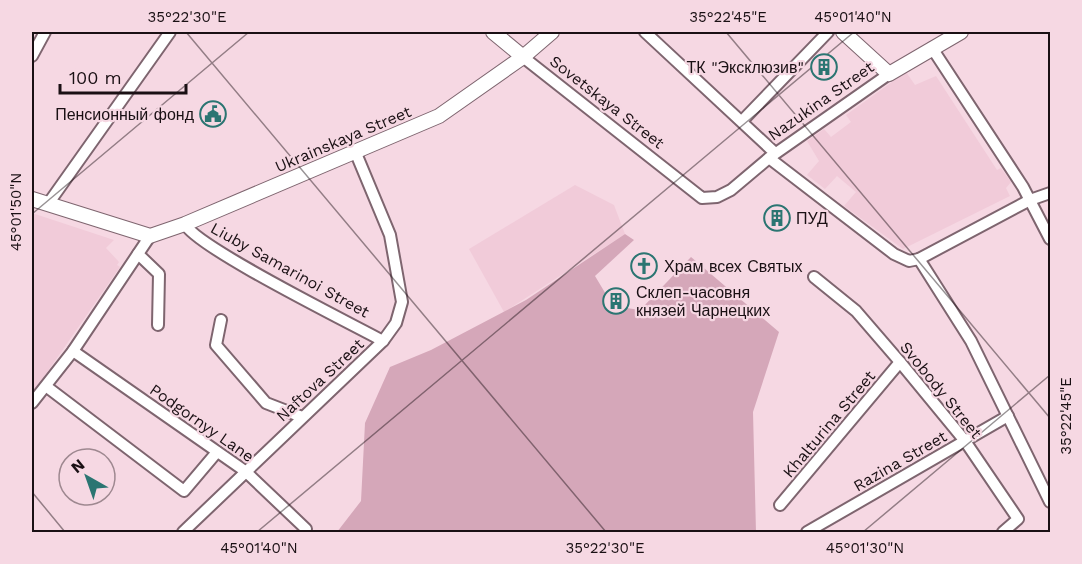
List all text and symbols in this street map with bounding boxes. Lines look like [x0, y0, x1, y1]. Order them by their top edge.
text: 35°22'30"E [147, 8, 227, 26]
text: 35°22'45"E [689, 8, 767, 26]
text: 45°01'40"N [814, 8, 892, 26]
street label: Sovetskaya Street [546, 51, 668, 153]
building icon: ТК "Эксклюзив" [809, 52, 839, 82]
scale bar [60, 57, 186, 95]
street label: Nazukina Street [764, 57, 878, 145]
place label: ТК "Эксклюзив" [687, 58, 804, 77]
text: 100 m [69, 67, 122, 88]
public building icon: Пенсионный фонд [198, 99, 228, 129]
street label: Ukrainskaya Street [272, 102, 414, 176]
place label: Пенсионный фонд [55, 105, 195, 124]
text: 45°01'50"N [7, 173, 25, 251]
building icon: ПУД [762, 203, 792, 233]
place label: ПУД [796, 209, 828, 228]
street label: Liuby Samarinoi Street [207, 218, 373, 322]
church icon: Храм всех Святых [629, 251, 659, 281]
place label: Храм всех Святых [664, 257, 803, 276]
place label: Склеп-часовня князей Чарнецких [636, 283, 770, 320]
building icon: Склеп-часовня князей Чарнецких [601, 286, 631, 316]
street label: Naftova Street [272, 334, 368, 425]
street label: Svobody Street [896, 338, 986, 443]
street label: Khalturina Street [779, 366, 879, 481]
text: 35°22'45"E [1057, 377, 1075, 455]
street label: Podgornyy Lane [146, 380, 258, 466]
street label: Razina Street [850, 426, 950, 495]
north arrow [57, 447, 117, 507]
text: N [67, 455, 88, 477]
text: 45°01'40"N [220, 539, 298, 557]
text: 35°22'30"E [565, 539, 645, 557]
text: 45°01'30"N [826, 539, 904, 557]

